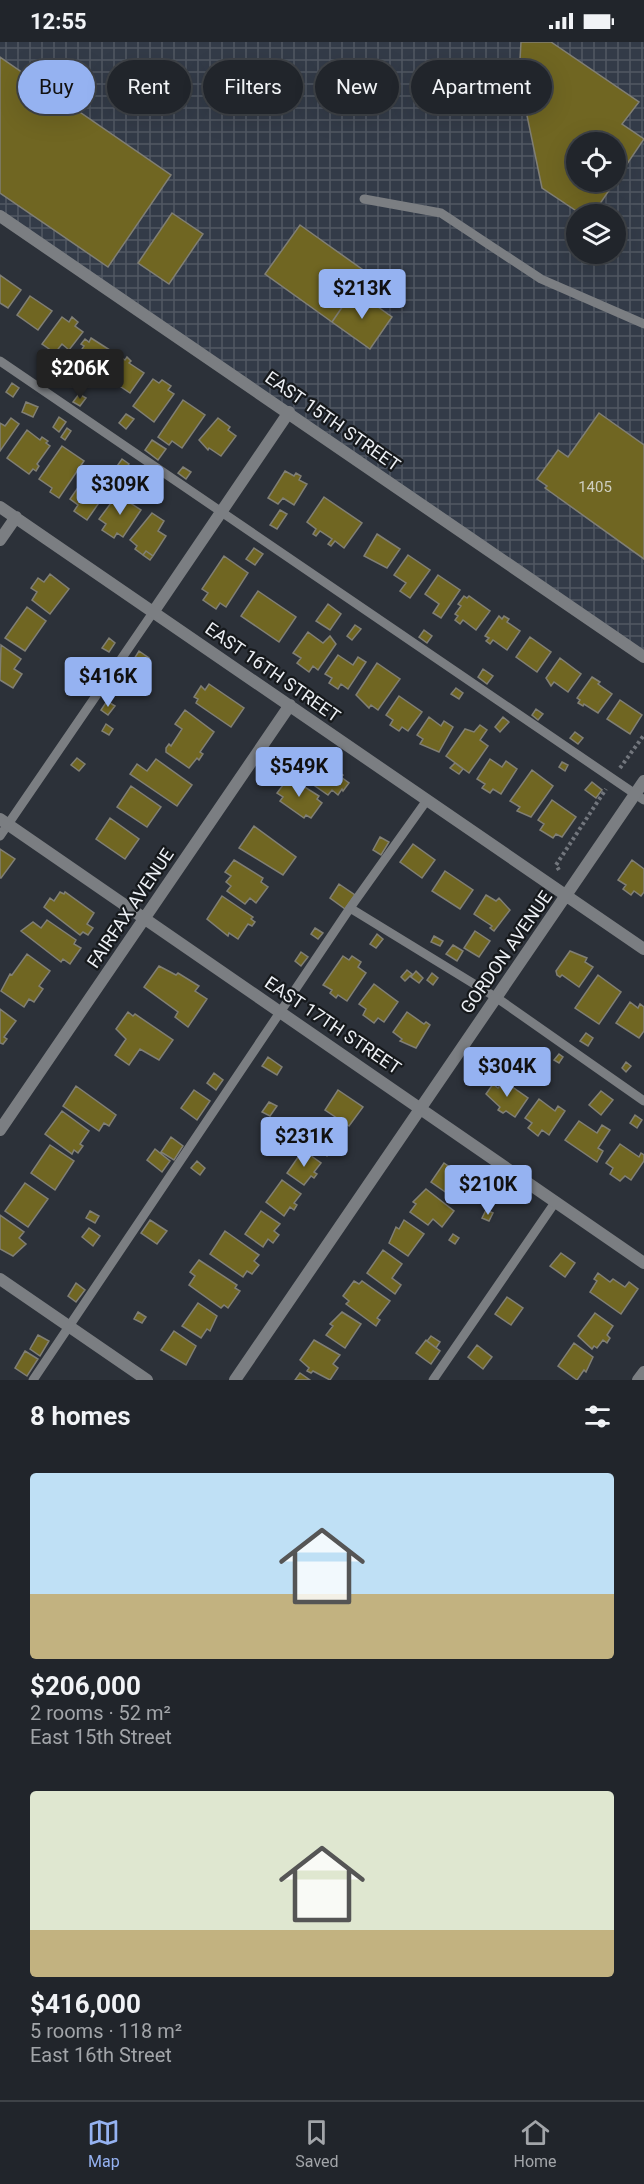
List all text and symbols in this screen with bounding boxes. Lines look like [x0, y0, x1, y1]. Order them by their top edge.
text: 12:55 [30, 9, 87, 34]
chip: Buy [18, 60, 95, 114]
chip: Rent [107, 60, 191, 114]
chip: Filters [203, 60, 303, 114]
chip: New [315, 60, 399, 114]
chip: Apartment [411, 60, 552, 114]
map controls [566, 132, 626, 264]
button: locate [566, 132, 626, 192]
button: layers [566, 204, 626, 264]
pin: $213K [320, 269, 404, 320]
text: $213K [333, 276, 391, 300]
pin: $206K [38, 349, 122, 400]
text: $206K [51, 356, 109, 380]
street label: EAST 15TH STREET [262, 367, 405, 476]
pin: $309K [78, 465, 162, 516]
text: $309K [91, 472, 149, 496]
house number: 1405 [578, 478, 612, 496]
street label: EAST 16TH STREET [202, 618, 345, 727]
pin: $416K [66, 657, 150, 708]
text: $416K [79, 664, 137, 688]
pin: $549K [257, 747, 341, 798]
text: $549K [270, 754, 328, 778]
street label: FAIRFAX AVENUE [82, 844, 178, 972]
street label: GORDON AVENUE [456, 887, 556, 1017]
street label: EAST 17TH STREET [261, 972, 405, 1078]
pin: $304K [465, 1047, 549, 1098]
text: $304K [478, 1054, 536, 1078]
pin: $231K [262, 1117, 346, 1168]
text: $231K [275, 1124, 333, 1148]
pin: $210K [446, 1165, 530, 1216]
text: $210K [459, 1172, 517, 1196]
icon: filters [581, 1400, 614, 1433]
text: 8 homes [30, 1401, 131, 1431]
icon: home [268, 1512, 376, 1620]
text: $206,000 [30, 1671, 141, 1701]
text: 2 rooms · 52 m² [30, 1701, 171, 1725]
text: East 15th Street [30, 1725, 172, 1749]
icon: home [268, 1830, 376, 1938]
text: $416,000 [30, 1989, 141, 2019]
text: 5 rooms · 118 m² [30, 2019, 182, 2043]
text: East 16th Street [30, 2043, 172, 2067]
tab: Map [87, 2116, 120, 2171]
tab: Saved [295, 2116, 339, 2171]
tab: Home [513, 2116, 557, 2171]

